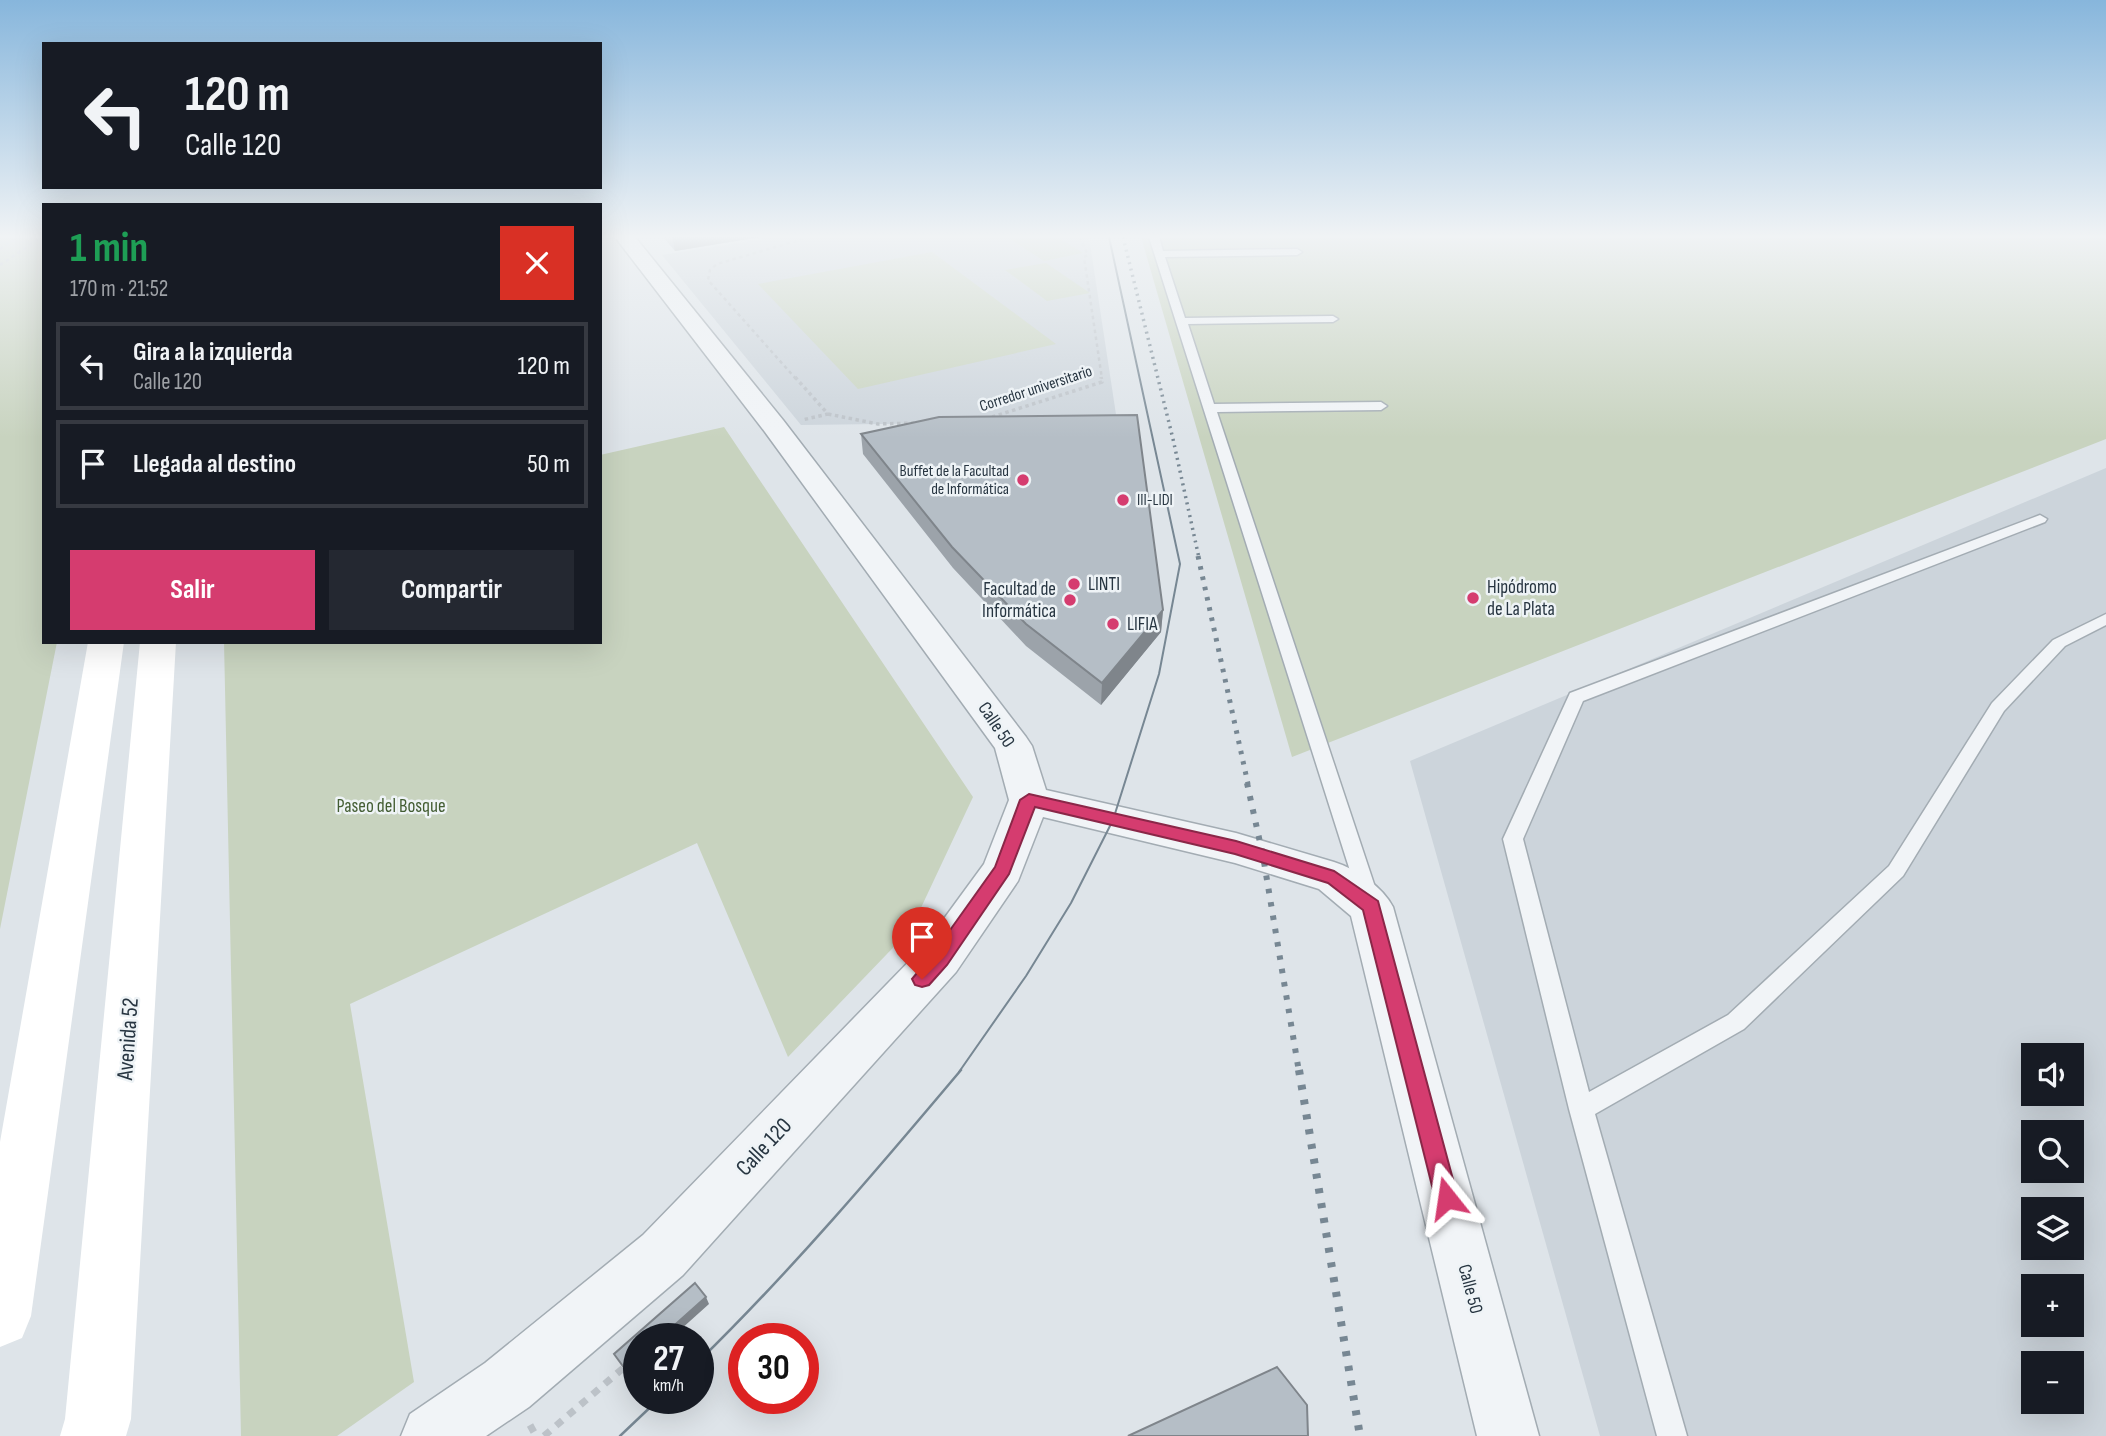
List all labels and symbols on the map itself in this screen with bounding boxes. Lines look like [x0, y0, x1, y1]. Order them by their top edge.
street label: Corredor universitario [977, 362, 1095, 416]
place label: Buffet de la Facultad de Informática [900, 462, 1009, 499]
marker: Buffet de la Facultad de Informática [1015, 472, 1031, 488]
place label: III-LIDI [1137, 491, 1173, 510]
marker: III-LIDI [1115, 492, 1131, 508]
place label: LINTI [1088, 573, 1120, 596]
marker: LINTI [1066, 576, 1082, 592]
place label: Hipódromo de La Plata [1487, 576, 1557, 621]
place label: Facultad de Informática [982, 578, 1056, 623]
marker: Hipódromo de La Plata [1465, 590, 1481, 606]
marker: Facultad de Informática [1062, 592, 1078, 608]
place label: LIFIA [1127, 613, 1158, 636]
marker: LIFIA [1105, 616, 1121, 632]
street label: Calle 50 [972, 698, 1020, 752]
park label: Paseo del Bosque [336, 795, 446, 818]
pin [892, 907, 952, 979]
street label: Avenida 52 [111, 997, 145, 1082]
street label: Calle 120 [730, 1112, 798, 1182]
position arrow [1410, 1161, 1484, 1235]
street label: Calle 50 [1452, 1262, 1488, 1316]
speed limit sign: 30 [728, 1323, 819, 1414]

